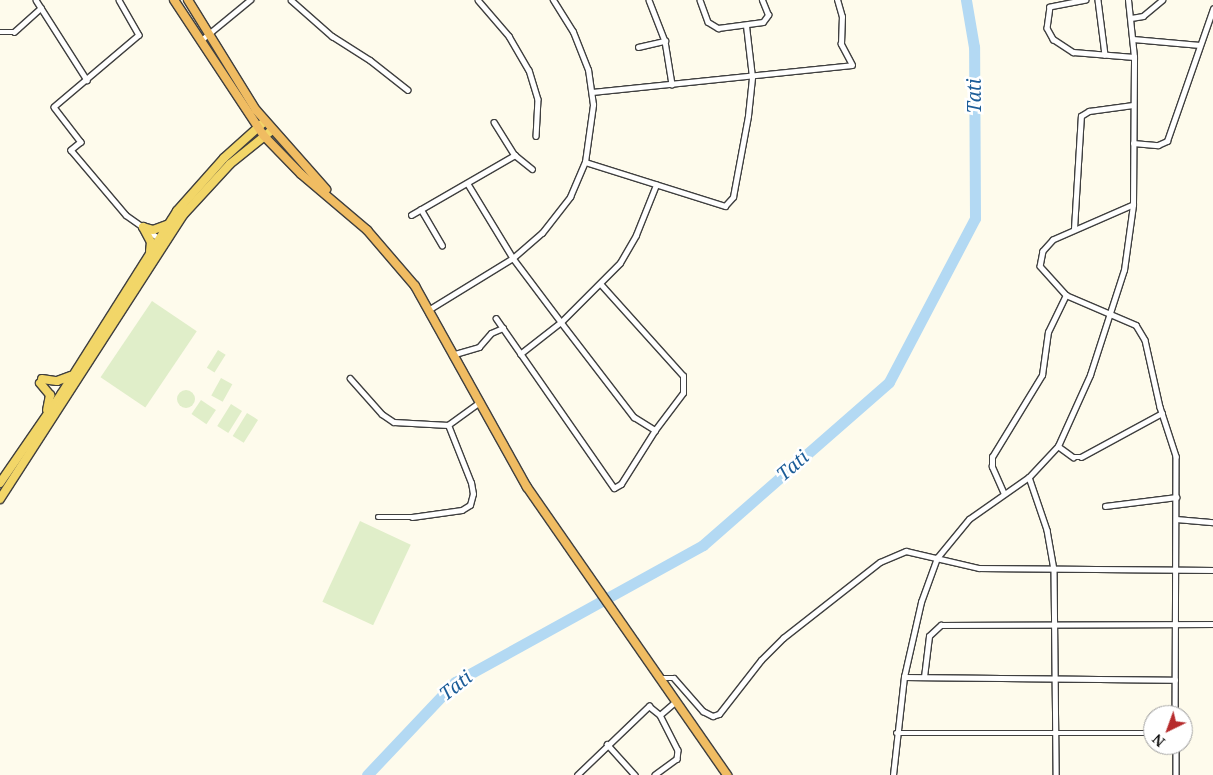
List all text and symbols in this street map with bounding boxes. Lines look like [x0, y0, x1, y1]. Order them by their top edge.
water label: Tati [964, 79, 986, 113]
water label: Tati [772, 446, 814, 486]
water label: Tati [435, 666, 477, 706]
north arrow [1143, 705, 1193, 755]
text: N [1148, 730, 1169, 752]

